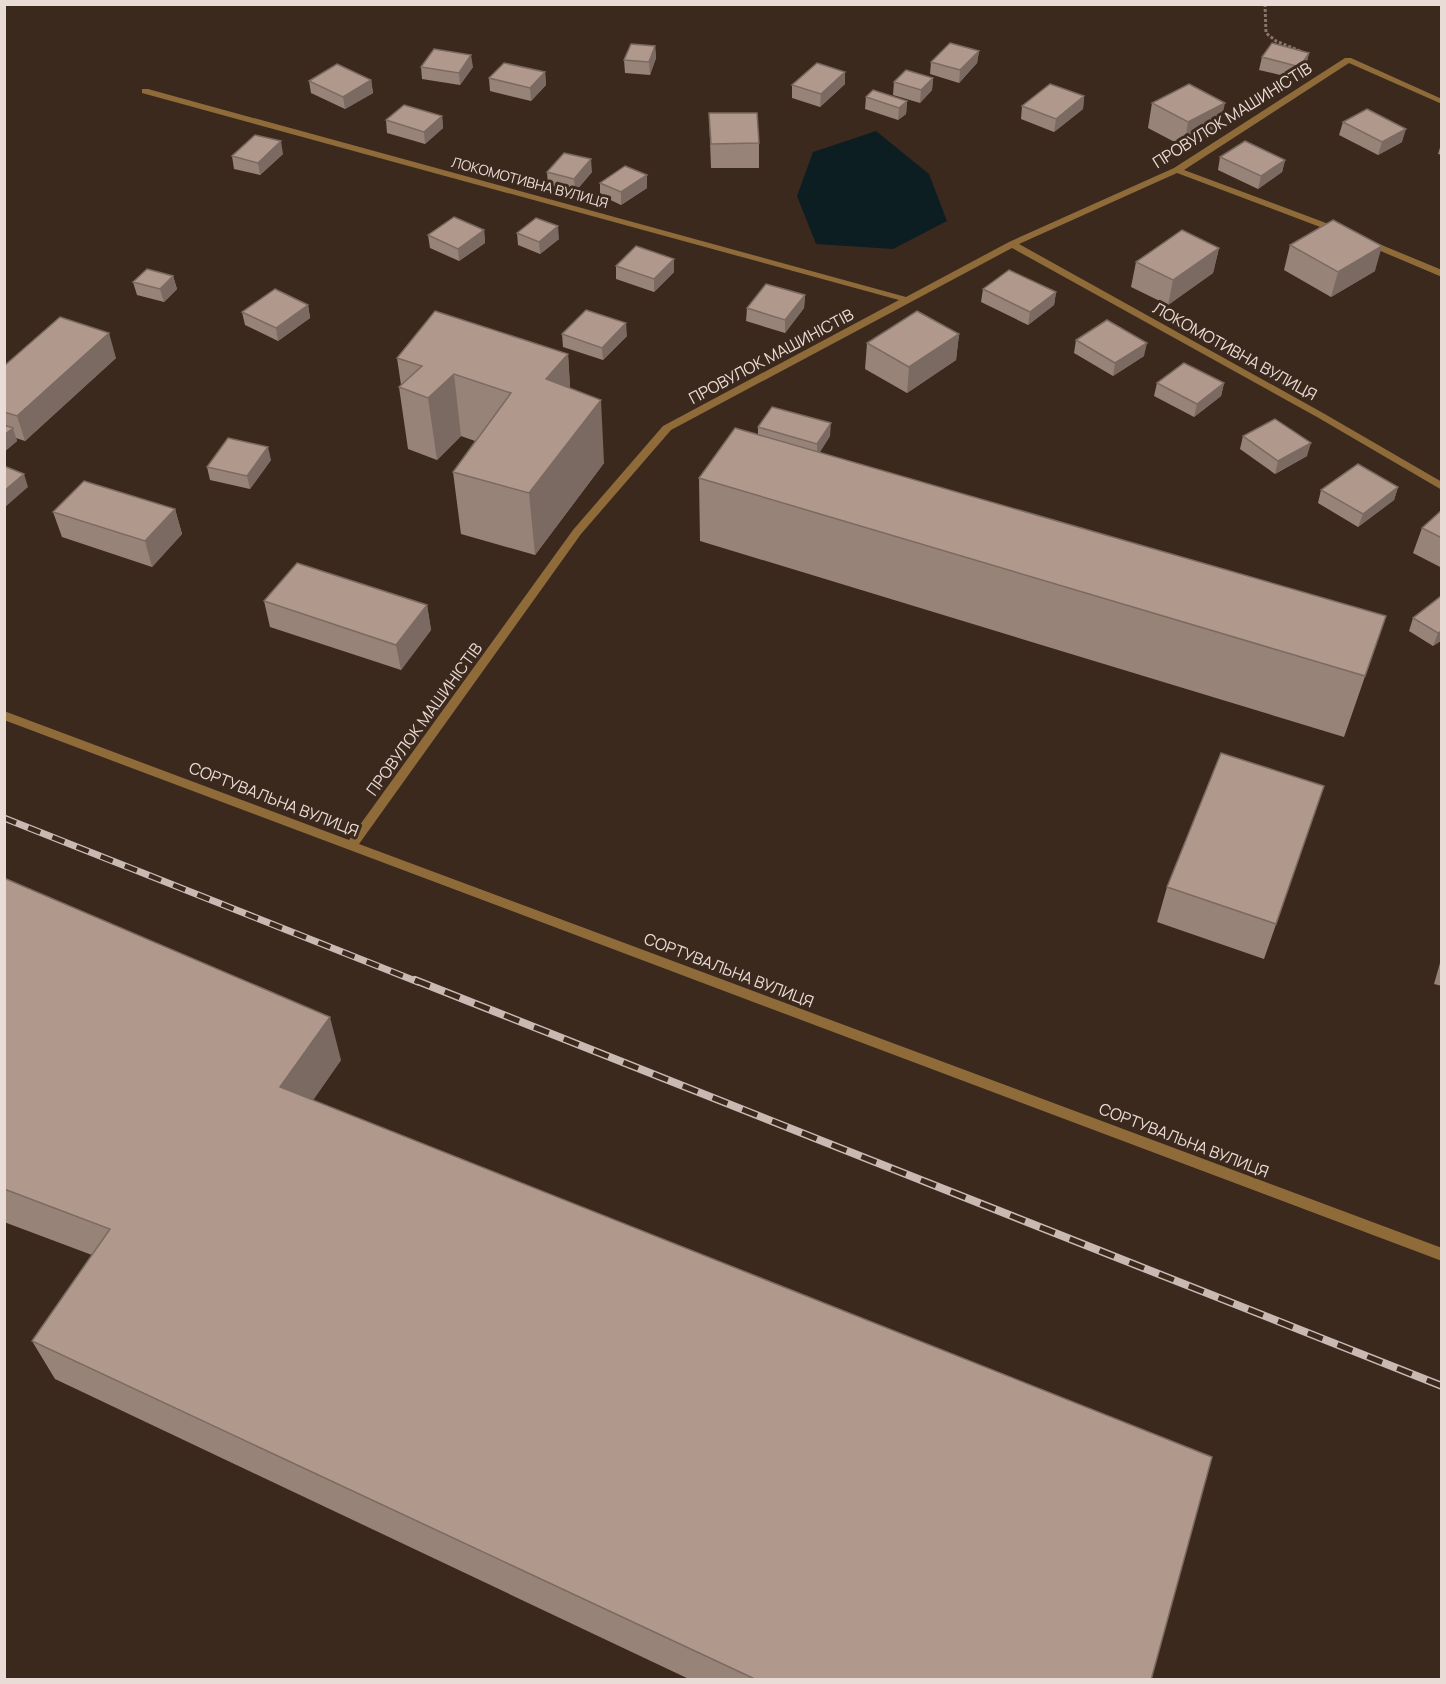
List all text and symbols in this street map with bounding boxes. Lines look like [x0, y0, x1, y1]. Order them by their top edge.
street label: ПРОВУЛОК МАШИНІСТІВ [1148, 57, 1316, 173]
street label: ЛОКОМОТИВНА ВУЛИЦЯ [450, 152, 610, 212]
street label: ЛОКОМОТИВНА ВУЛИЦЯ [1149, 297, 1321, 405]
street label: ПРОВУЛОК МАШИНІСТІВ [685, 303, 858, 409]
street label: ПРОВУЛОК МАШИНІСТІВ [361, 638, 487, 800]
street label: СОРТУВАЛЬНА ВУЛИЦЯ [186, 756, 362, 842]
street label: СОРТУВАЛЬНА ВУЛИЦЯ [641, 927, 817, 1013]
street label: СОРТУВАЛЬНА ВУЛИЦЯ [1096, 1097, 1272, 1183]

